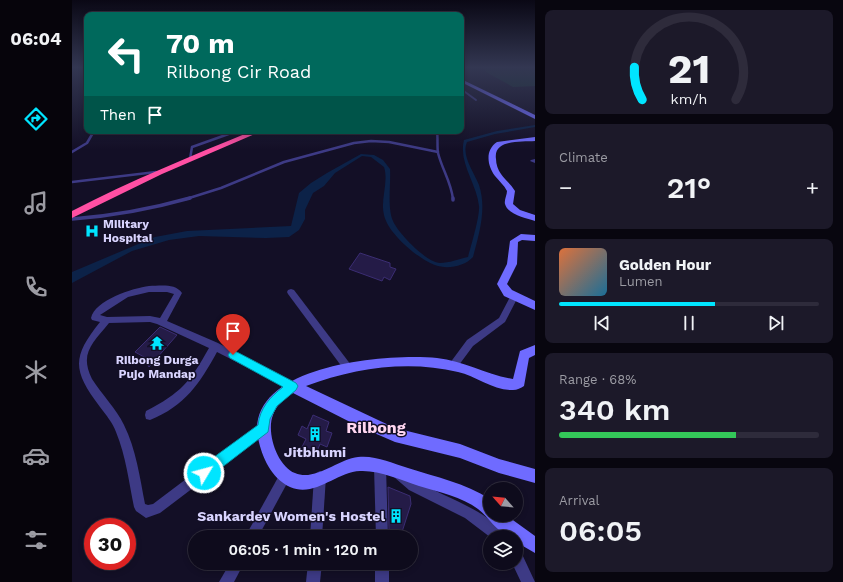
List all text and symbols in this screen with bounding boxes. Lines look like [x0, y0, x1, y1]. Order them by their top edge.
text: 70 m [166, 27, 235, 60]
text: 06:04 [10, 28, 62, 49]
icon: left [100, 28, 152, 80]
text: 21 [668, 44, 710, 93]
text: Rilbong Cir Road [166, 61, 311, 82]
text: km/h [671, 91, 707, 107]
icon: arrive [144, 104, 166, 126]
icon: directions [22, 105, 50, 133]
text: Then [100, 106, 136, 124]
text: Climate [559, 150, 608, 165]
text: 21° [667, 170, 711, 205]
text: − [559, 175, 572, 200]
text: + [806, 175, 819, 200]
icon: music [22, 189, 50, 217]
place label: Military Hospital [103, 217, 153, 245]
hospital icon: Military Hospital [84, 223, 100, 239]
text: Golden Hour [619, 256, 711, 274]
icon: phone [22, 273, 50, 301]
text: Lumen [619, 274, 663, 289]
icon: previous [591, 312, 613, 334]
icon: pause [678, 312, 700, 334]
icon: next [765, 312, 787, 334]
pin [216, 314, 250, 355]
icon: arrive [222, 320, 244, 342]
temple icon: Rilbong Durga Pujo Mandap [149, 335, 165, 351]
place label: Rilbong Durga Pujo Mandap [116, 353, 198, 381]
icon: climate [22, 358, 50, 386]
text: Range · 68% [559, 372, 636, 387]
text: 340 km [559, 392, 670, 427]
district label: Rilbong [346, 418, 406, 437]
building icon: Jitbhumi [307, 426, 323, 442]
icon: car [22, 442, 50, 470]
place label: Jitbhumi [284, 444, 346, 460]
position arrow [183, 452, 225, 494]
north arrow [483, 482, 523, 522]
map controls [483, 482, 523, 570]
text: Arrival [559, 493, 600, 508]
place label: Sankardev Women's Hostel [197, 508, 385, 524]
building icon: Sankardev Women's Hostel [388, 508, 404, 524]
text: 06:05 [559, 513, 642, 548]
speed limit sign: 30 [84, 518, 136, 570]
icon: filters [22, 526, 50, 554]
button: layers [483, 530, 523, 570]
text: 06:05 · 1 min · 120 m [228, 541, 378, 559]

